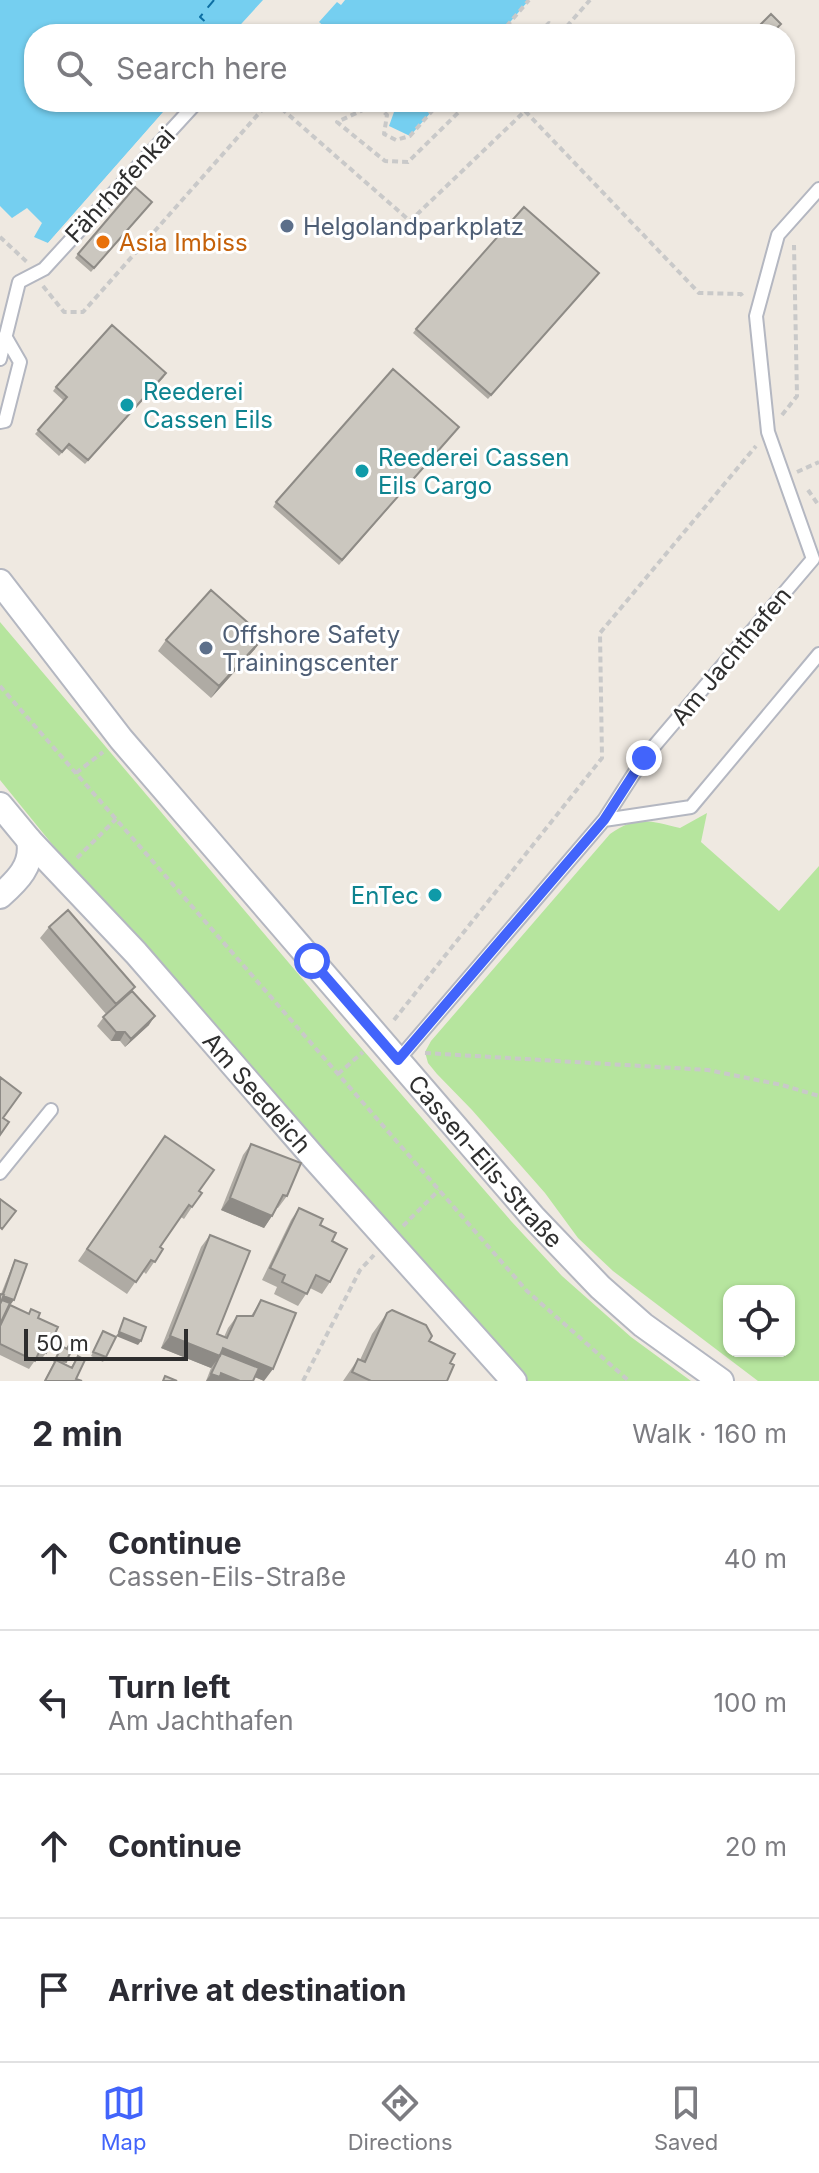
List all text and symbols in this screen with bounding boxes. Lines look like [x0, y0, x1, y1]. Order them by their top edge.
search box [24, 24, 795, 112]
icon: search [52, 46, 96, 90]
text: Search here [116, 50, 288, 86]
street label: Fährhafenkai [59, 121, 181, 249]
place label: Helgolandparkplatz [303, 212, 524, 241]
marker: Helgolandparkplatz [278, 217, 296, 235]
place label: Asia Imbiss [119, 228, 248, 257]
marker: Asia Imbiss [94, 233, 112, 251]
place label: Reederei Cassen Eils [143, 377, 273, 434]
marker: Reederei Cassen Eils [118, 396, 136, 414]
place label: Reederei Cassen Eils Cargo [378, 443, 569, 500]
marker: Reederei Cassen Eils Cargo [353, 462, 371, 480]
street label: Am Jachthafen [665, 581, 797, 731]
place label: Offshore Safety Trainingscenter [222, 620, 400, 677]
marker: Offshore Safety Trainingscenter [197, 639, 215, 657]
route end [626, 740, 662, 776]
place label: EnTec [351, 881, 419, 910]
marker: EnTec [426, 886, 444, 904]
route start [294, 943, 330, 979]
street label: Am Seedeich [197, 1026, 317, 1159]
street label: Cassen-Eils-Straße [402, 1069, 569, 1254]
map controls [723, 1285, 795, 1357]
button: locate [723, 1285, 795, 1357]
scale bar [24, 1325, 188, 1361]
text: 50 m [36, 1330, 89, 1356]
text: 2 min [32, 1413, 123, 1454]
text: Walk · 160 m [632, 1418, 787, 1449]
text: Continue [108, 1525, 242, 1561]
icon: ahead [32, 1536, 76, 1580]
text: 40 m [724, 1543, 787, 1574]
text: Cassen-Eils-Straße [108, 1561, 346, 1592]
text: Turn left [108, 1669, 230, 1705]
icon: left [32, 1680, 76, 1724]
text: 100 m [714, 1687, 787, 1718]
text: Am Jachthafen [108, 1705, 294, 1736]
icon: ahead [32, 1824, 76, 1868]
text: Continue [108, 1828, 242, 1864]
text: 20 m [725, 1831, 787, 1862]
icon: arrive [32, 1968, 76, 2012]
text: Arrive at destination [108, 1972, 406, 2008]
tab: Map [101, 2081, 146, 2155]
tab: Directions [348, 2081, 453, 2155]
tab: Saved [654, 2081, 718, 2155]

